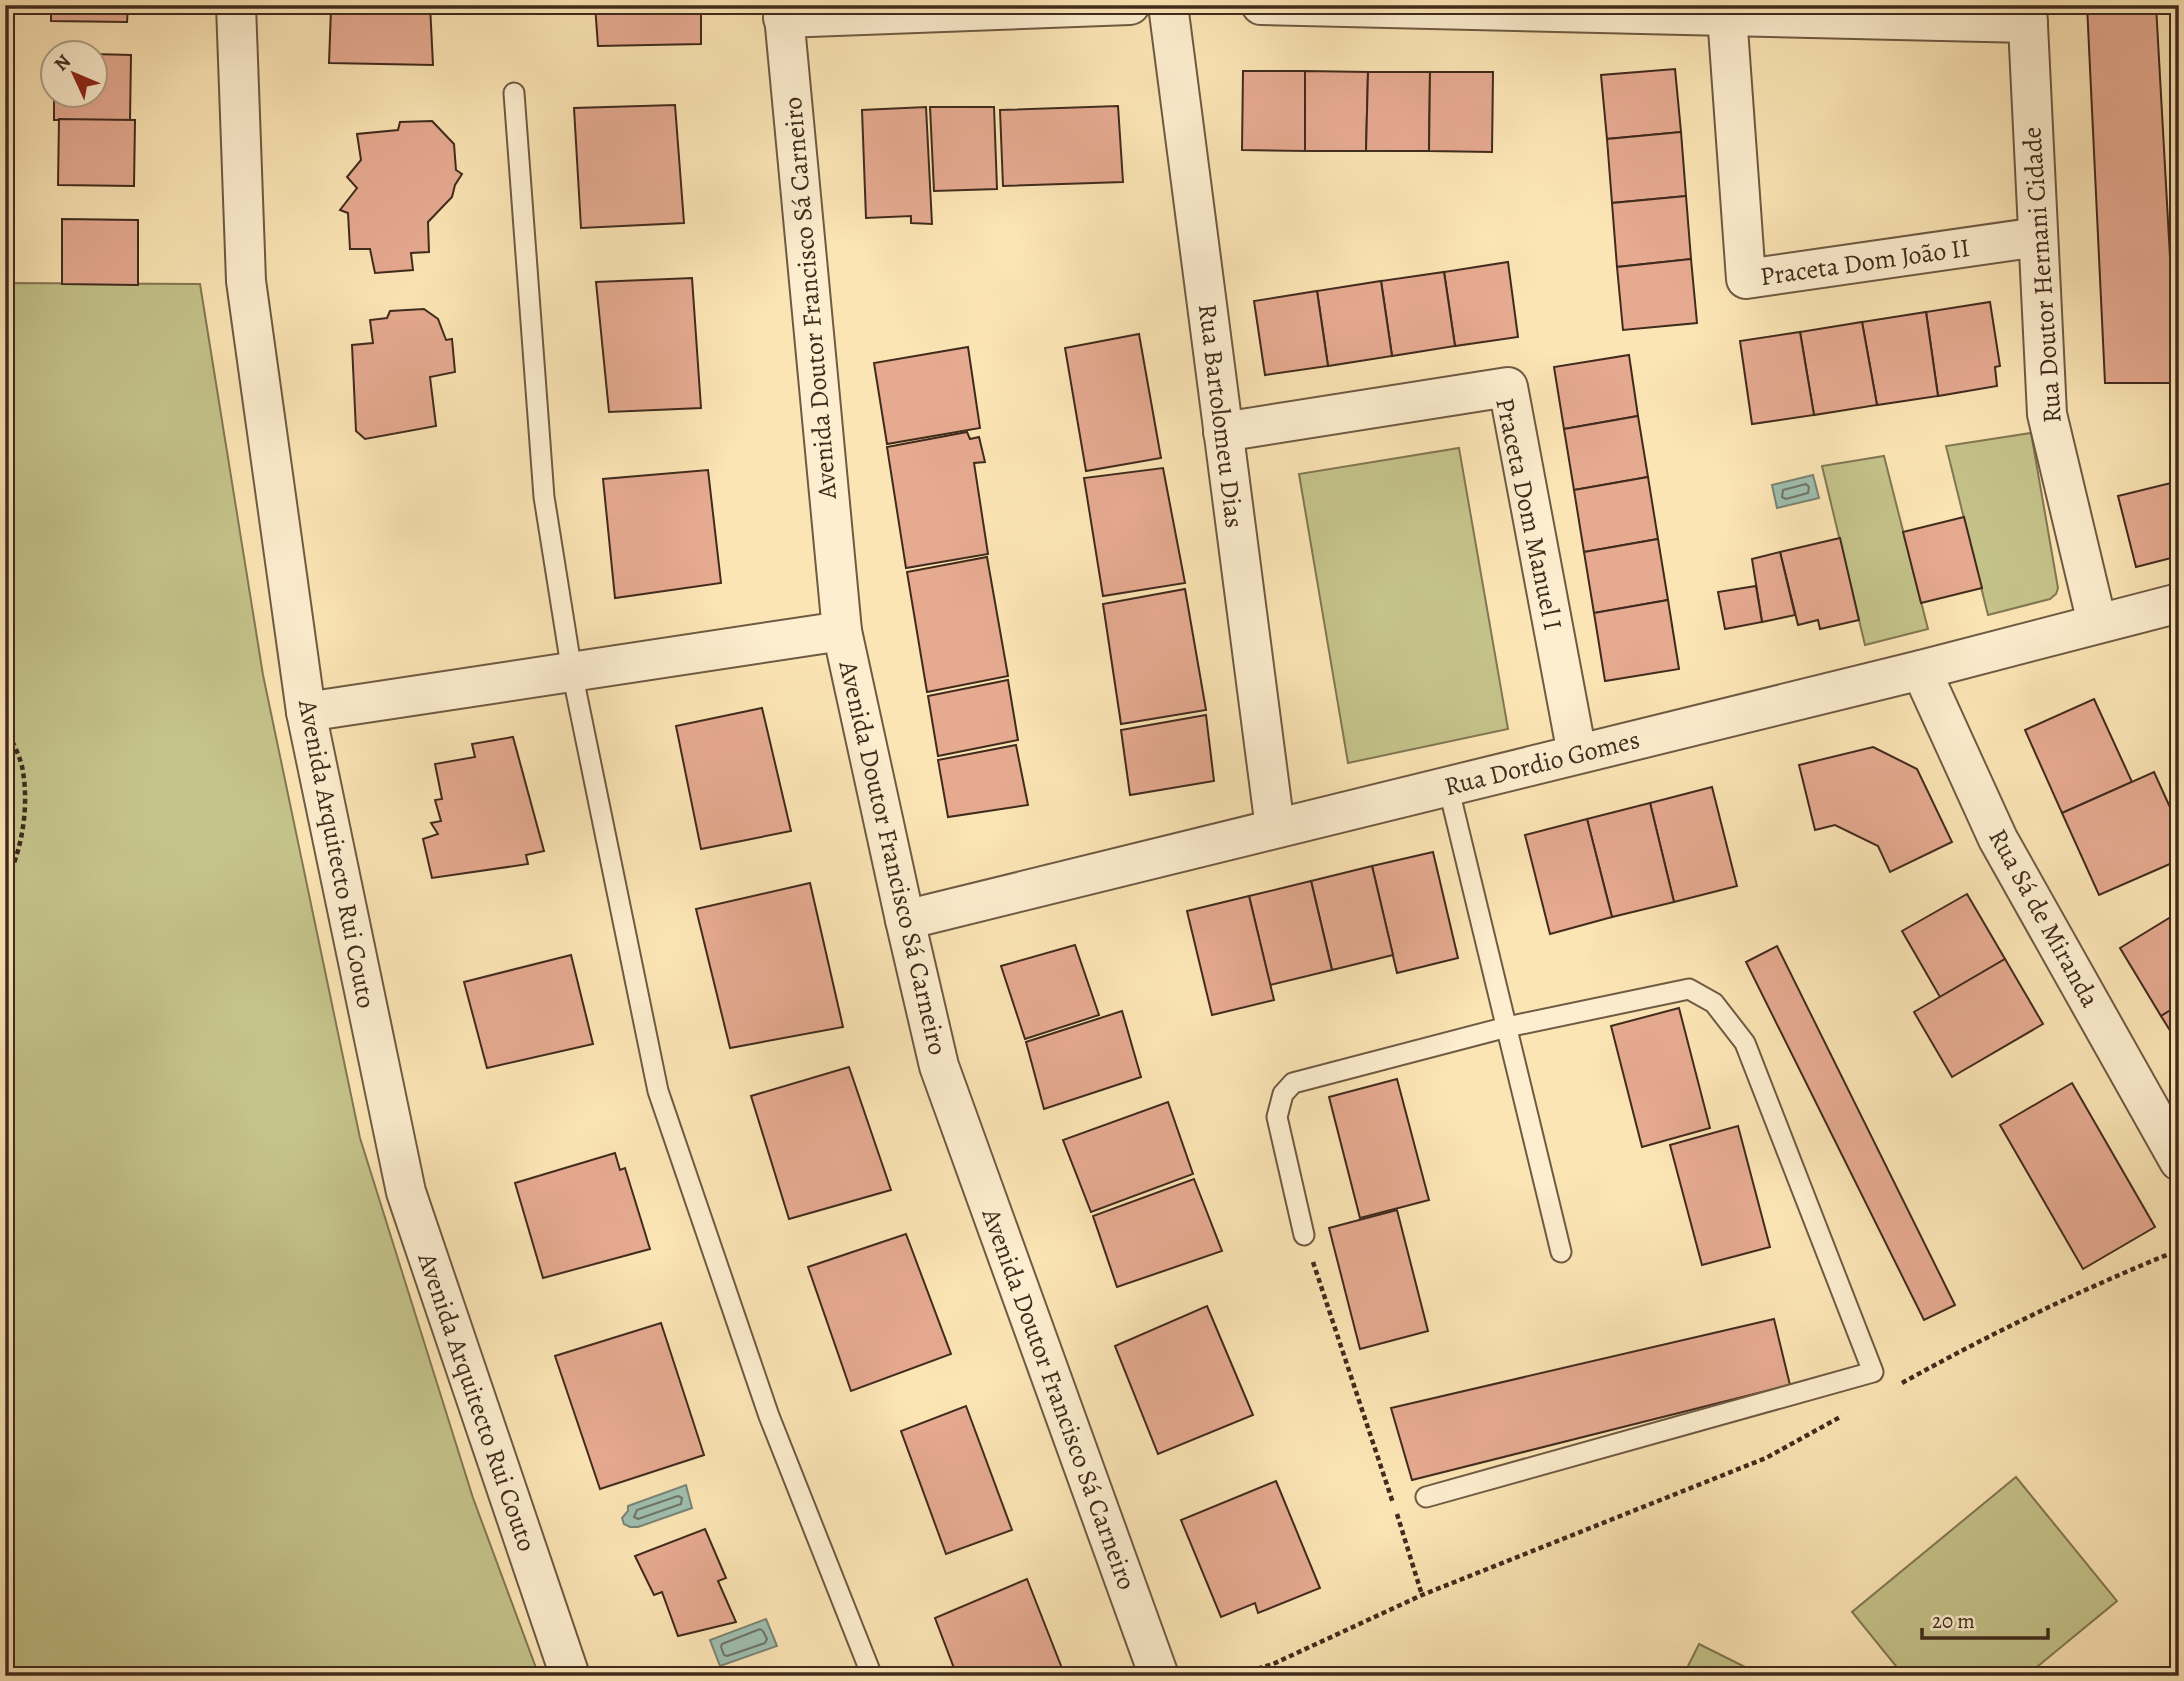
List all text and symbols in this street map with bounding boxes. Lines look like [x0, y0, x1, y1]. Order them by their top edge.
north arrow [38, 38, 108, 108]
text: N [48, 49, 77, 77]
street label: Avenida Doutor Francisco Sá Carneiro [775, 96, 845, 501]
street label: Rua Doutor Hernani Cidade [2014, 126, 2070, 424]
street label: Praceta Dom João II [1758, 230, 1972, 294]
street label: Rua Bartolomeu Dias [1190, 302, 1252, 530]
street label: Praceta Dom Manuel I [1487, 395, 1571, 633]
street label: Avenida Doutor Francisco Sá Carneiro [830, 657, 955, 1058]
street label: Avenida Arquitecto Rui Couto [290, 696, 384, 1011]
street label: Rua Dordio Gomes [1441, 722, 1643, 804]
street label: Rua Sá de Miranda [1980, 823, 2108, 1013]
street label: Avenida Doutor Francisco Sá Carneiro [973, 1203, 1144, 1595]
street label: Avenida Arquitecto Rui Couto [409, 1247, 545, 1556]
scale bar [1922, 1597, 2048, 1641]
text: 20 m [1932, 1607, 1975, 1635]

